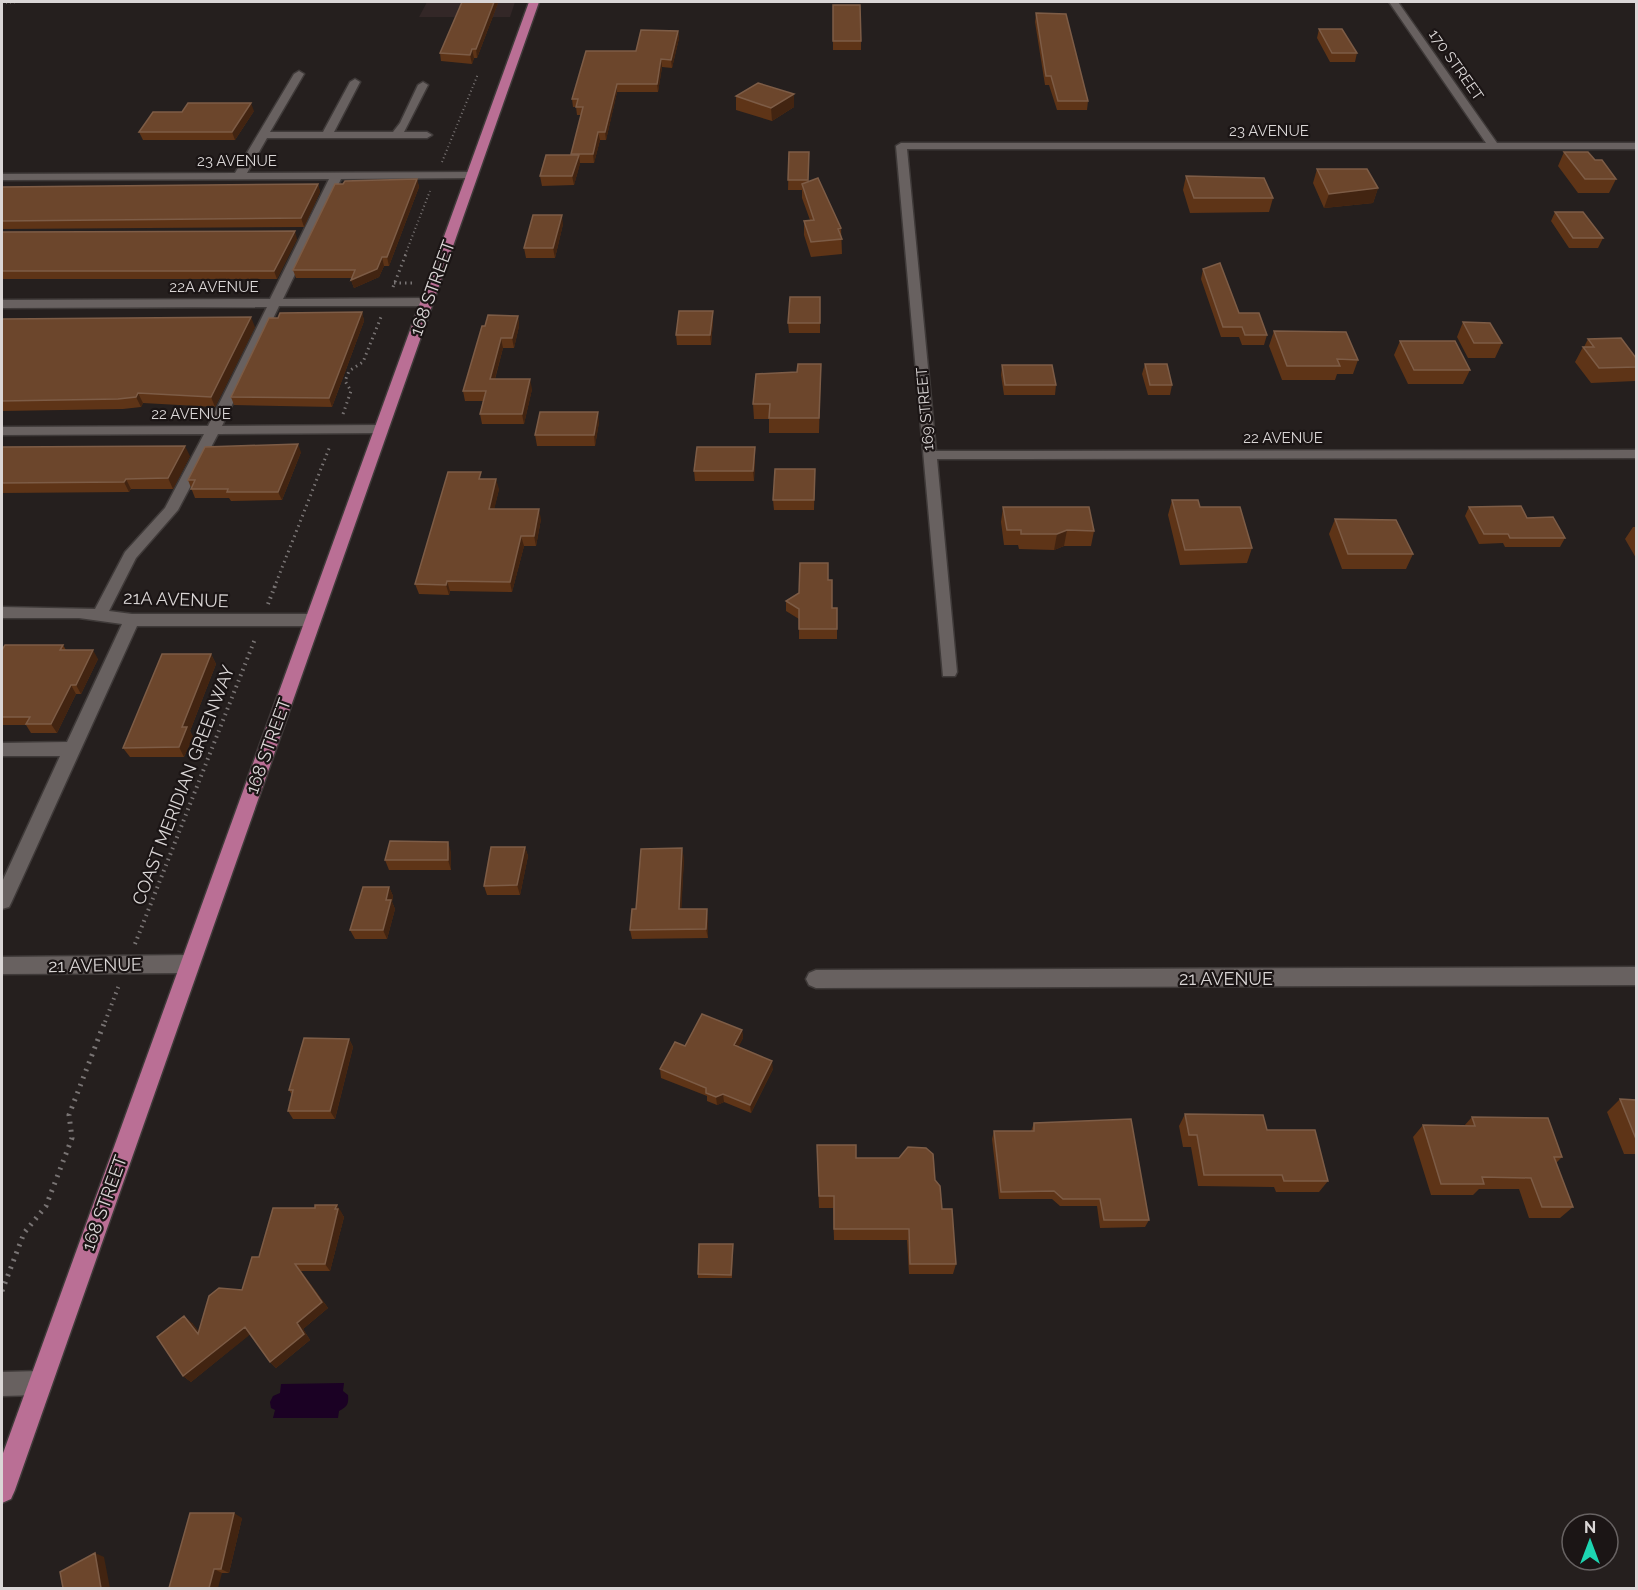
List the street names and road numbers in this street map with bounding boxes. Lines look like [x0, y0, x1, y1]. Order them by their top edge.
street label: 170 STREET [1425, 26, 1487, 104]
street label: 23 AVENUE [1229, 122, 1309, 140]
street label: 23 AVENUE [197, 152, 277, 170]
street label: 168 STREET [405, 237, 459, 339]
street label: 22A AVENUE [169, 278, 259, 296]
street label: 169 STREET [912, 367, 938, 451]
street label: 22 AVENUE [151, 405, 231, 423]
street label: 22 AVENUE [1243, 429, 1323, 447]
street label: 21A AVENUE [123, 587, 229, 611]
street label: COAST MERIDIAN GREENWAY [128, 662, 239, 908]
street label: 168 STREET [241, 695, 295, 797]
street label: 21 AVENUE [48, 954, 142, 976]
street label: 21 AVENUE [1179, 968, 1273, 989]
street label: 168 STREET [77, 1152, 131, 1254]

